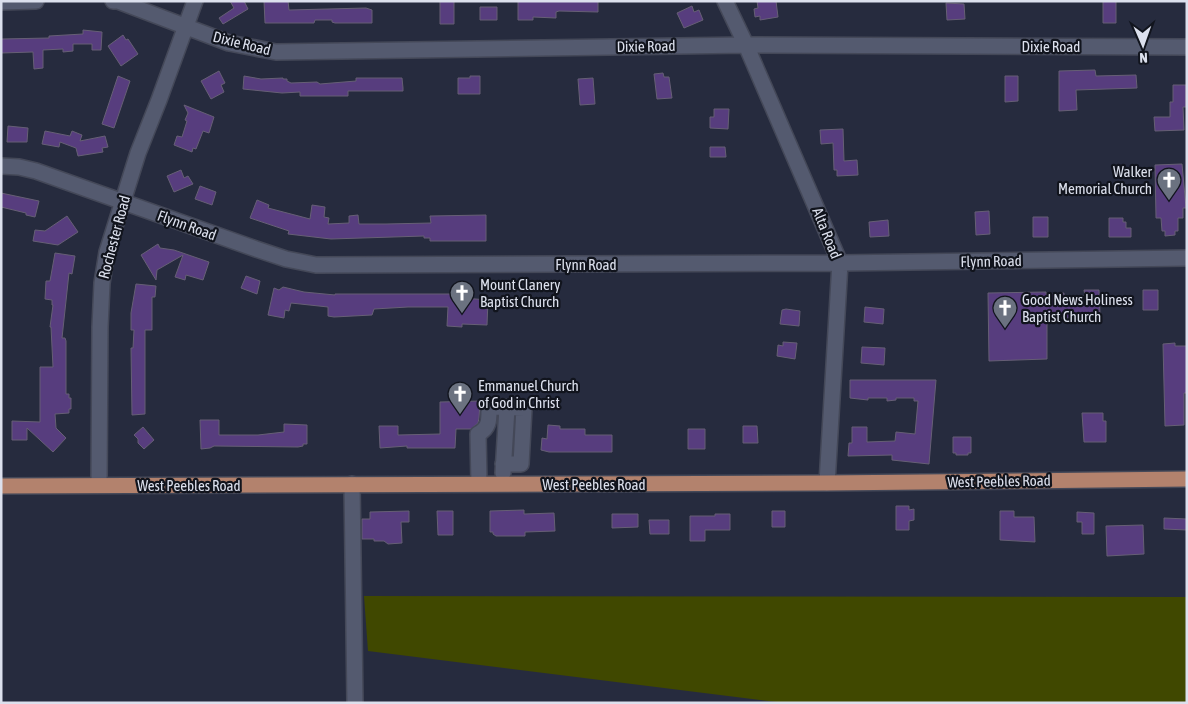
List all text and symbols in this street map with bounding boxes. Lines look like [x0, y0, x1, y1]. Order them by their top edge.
north arrow [1118, 20, 1168, 70]
street label: Dixie Road [211, 28, 273, 58]
street label: Dixie Road [616, 37, 676, 55]
street label: Dixie Road [1022, 38, 1080, 55]
text: N [1139, 50, 1148, 66]
place label: Walker Memorial Church [1058, 163, 1153, 197]
church icon: Walker Memorial Church [1156, 167, 1182, 201]
street label: Rochester Road [95, 193, 133, 281]
street label: Alta Road [809, 205, 845, 261]
street label: Flynn Road [155, 207, 219, 243]
street label: Flynn Road [960, 252, 1022, 270]
street label: Flynn Road [555, 256, 617, 273]
place label: Mount Clanery Baptist Church [480, 276, 560, 310]
church icon: Mount Clanery Baptist Church [449, 280, 475, 314]
place label: Good News Holiness Baptist Church [1022, 291, 1133, 325]
church icon: Good News Holiness Baptist Church [992, 295, 1018, 329]
place label: Emmanuel Church of God in Christ [478, 377, 579, 411]
church icon: Emmanuel Church of God in Christ [447, 381, 473, 415]
street label: West Peebles Road [947, 472, 1051, 490]
street label: West Peebles Road [542, 476, 646, 493]
street label: West Peebles Road [137, 477, 241, 494]

